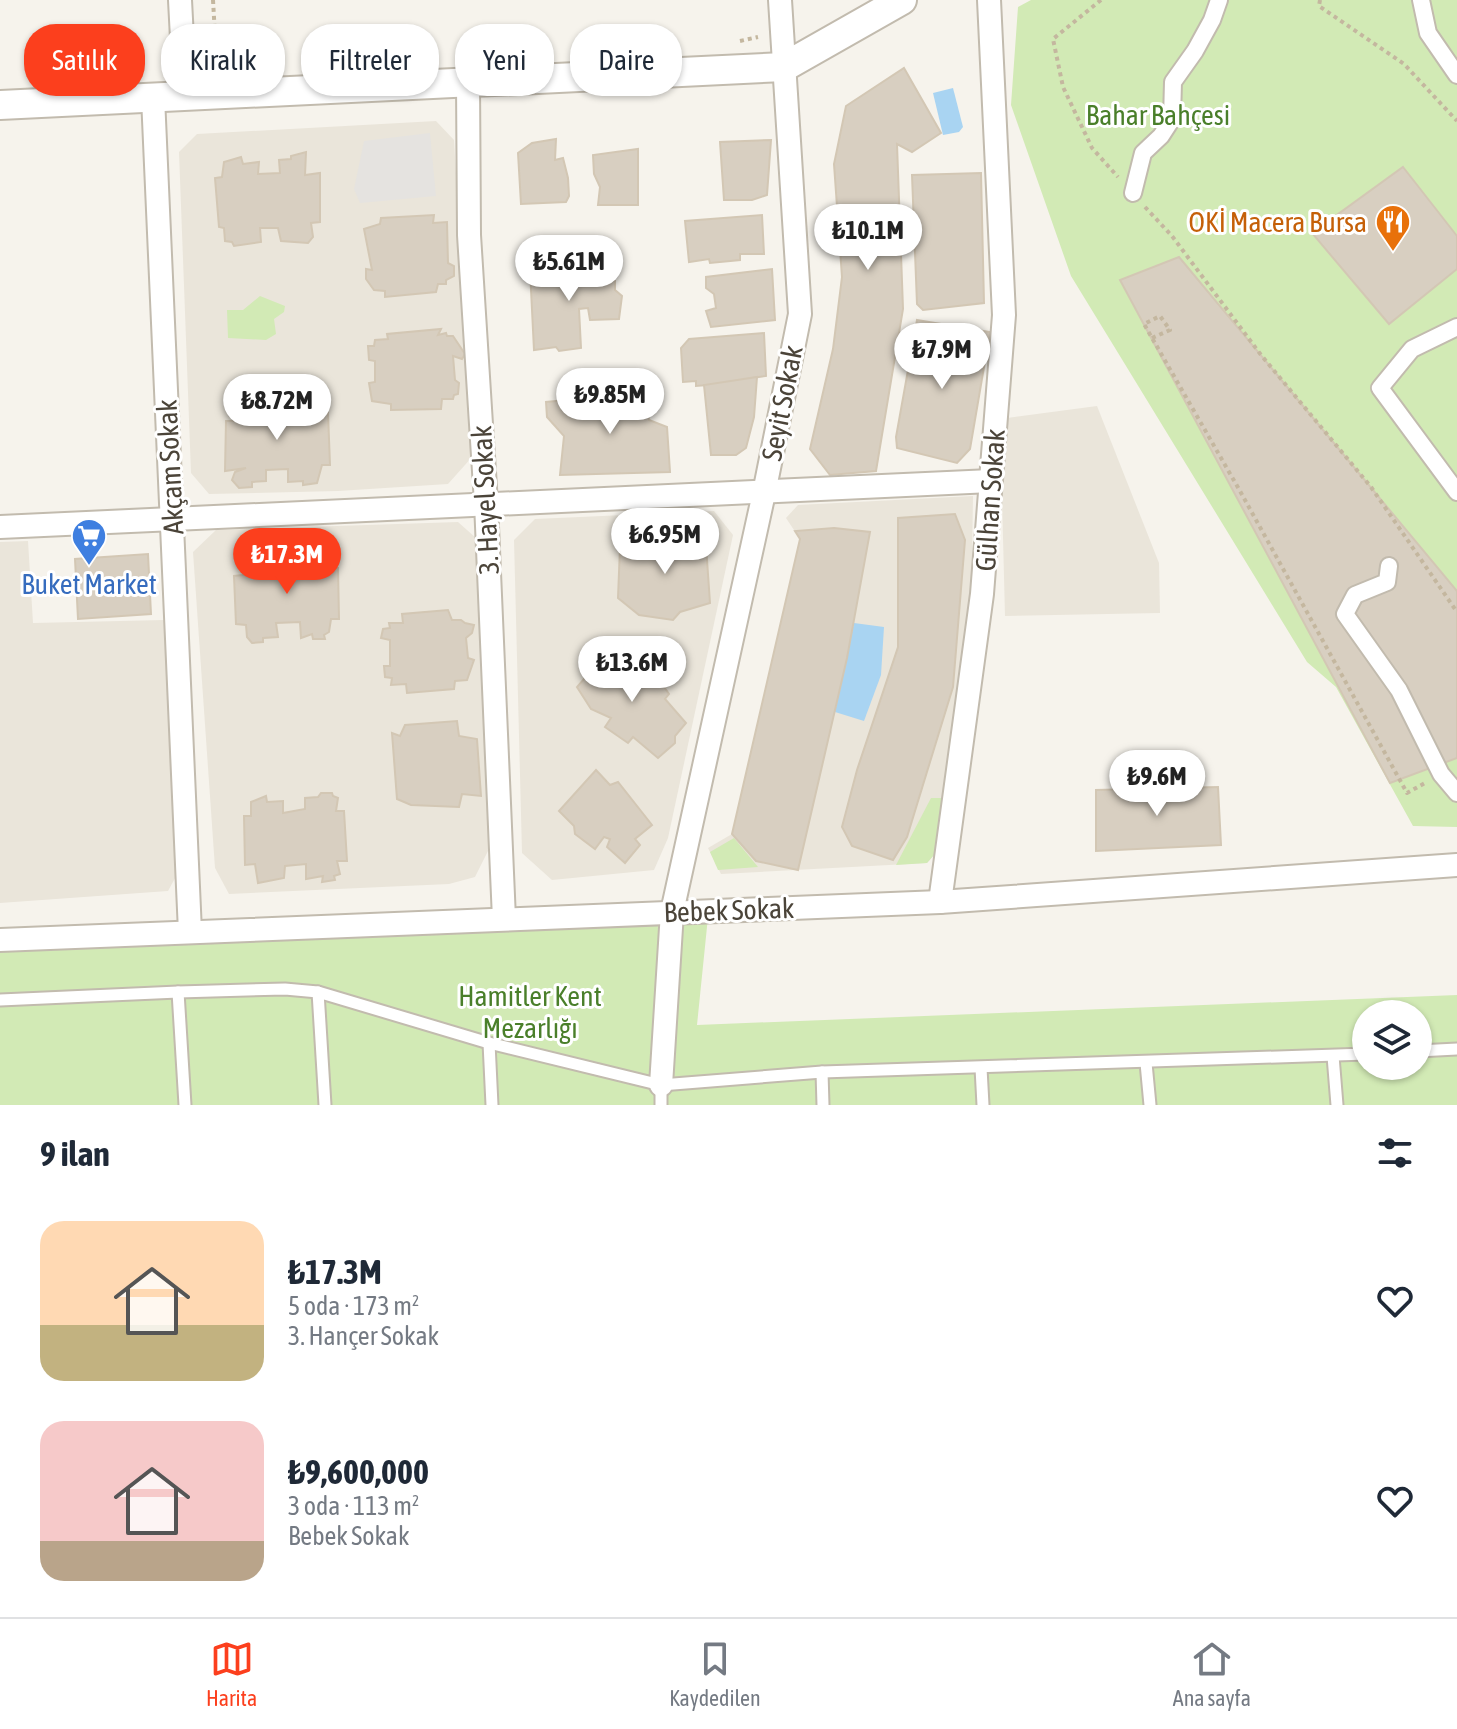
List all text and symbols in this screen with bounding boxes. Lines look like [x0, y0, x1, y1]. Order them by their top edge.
chip: Satılık [24, 24, 145, 96]
chip: Kiralık [161, 24, 285, 96]
chip: Filtreler [301, 24, 439, 96]
chip: Yeni [455, 24, 554, 96]
chip: Daire [570, 24, 682, 96]
park label: Bahar Bahçesi [1086, 99, 1230, 131]
restaurant icon: OKİ Macera Bursa [1374, 203, 1412, 253]
pin: ₺10.1M [803, 204, 933, 272]
place label: OKİ Macera Bursa [1189, 206, 1367, 238]
text: ₺10.1M [832, 215, 904, 245]
pin: ₺5.61M [504, 235, 634, 303]
text: ₺5.61M [533, 246, 605, 276]
pin: ₺7.9M [886, 323, 998, 391]
text: ₺7.9M [912, 334, 972, 364]
street label: Seyit Sokak [755, 343, 809, 463]
pin: ₺9.85M [545, 368, 675, 436]
pin: ₺8.72M [212, 374, 342, 442]
text: ₺9.85M [574, 379, 646, 409]
text: ₺8.72M [241, 385, 313, 415]
street label: Akçam Sokak [150, 399, 190, 535]
street label: 3. Hayel Sokak [465, 425, 505, 575]
street label: Gülhan Sokak [969, 428, 1011, 572]
pin: ₺6.95M [600, 508, 730, 576]
supermarket icon: Buket Market [70, 517, 108, 567]
text: ₺6.95M [629, 519, 701, 549]
pin: ₺17.3M [222, 528, 352, 596]
text: ₺17.3M [251, 539, 323, 569]
place label: Buket Market [21, 568, 157, 600]
pin: ₺13.6M [567, 636, 697, 704]
text: ₺13.6M [596, 647, 668, 677]
pin: ₺9.6M [1101, 750, 1213, 818]
text: ₺9.6M [1127, 761, 1187, 791]
street label: Bebek Sokak [663, 892, 795, 928]
park label: Hamitler Kent Mezarlığı [458, 980, 602, 1044]
map controls [1352, 1000, 1432, 1080]
button: layers [1352, 1000, 1432, 1080]
icon: filters [1373, 1131, 1417, 1175]
text: 9 ilan [40, 1134, 110, 1173]
text: ₺17.3M [288, 1252, 382, 1291]
icon: home [104, 1253, 200, 1349]
icon: heart [1373, 1279, 1417, 1323]
text: 5 oda · 173 m² [288, 1291, 419, 1321]
text: 3. Hançer Sokak [288, 1321, 439, 1351]
text: ₺9,600,000 [288, 1452, 429, 1491]
icon: home [104, 1453, 200, 1549]
icon: heart [1373, 1479, 1417, 1523]
text: 3 oda · 113 m² [288, 1491, 419, 1521]
text: Bebek Sokak [288, 1521, 409, 1551]
tab: Harita [206, 1637, 257, 1711]
tab: Kaydedilen [669, 1637, 761, 1711]
tab: Ana sayfa [1173, 1637, 1251, 1711]

